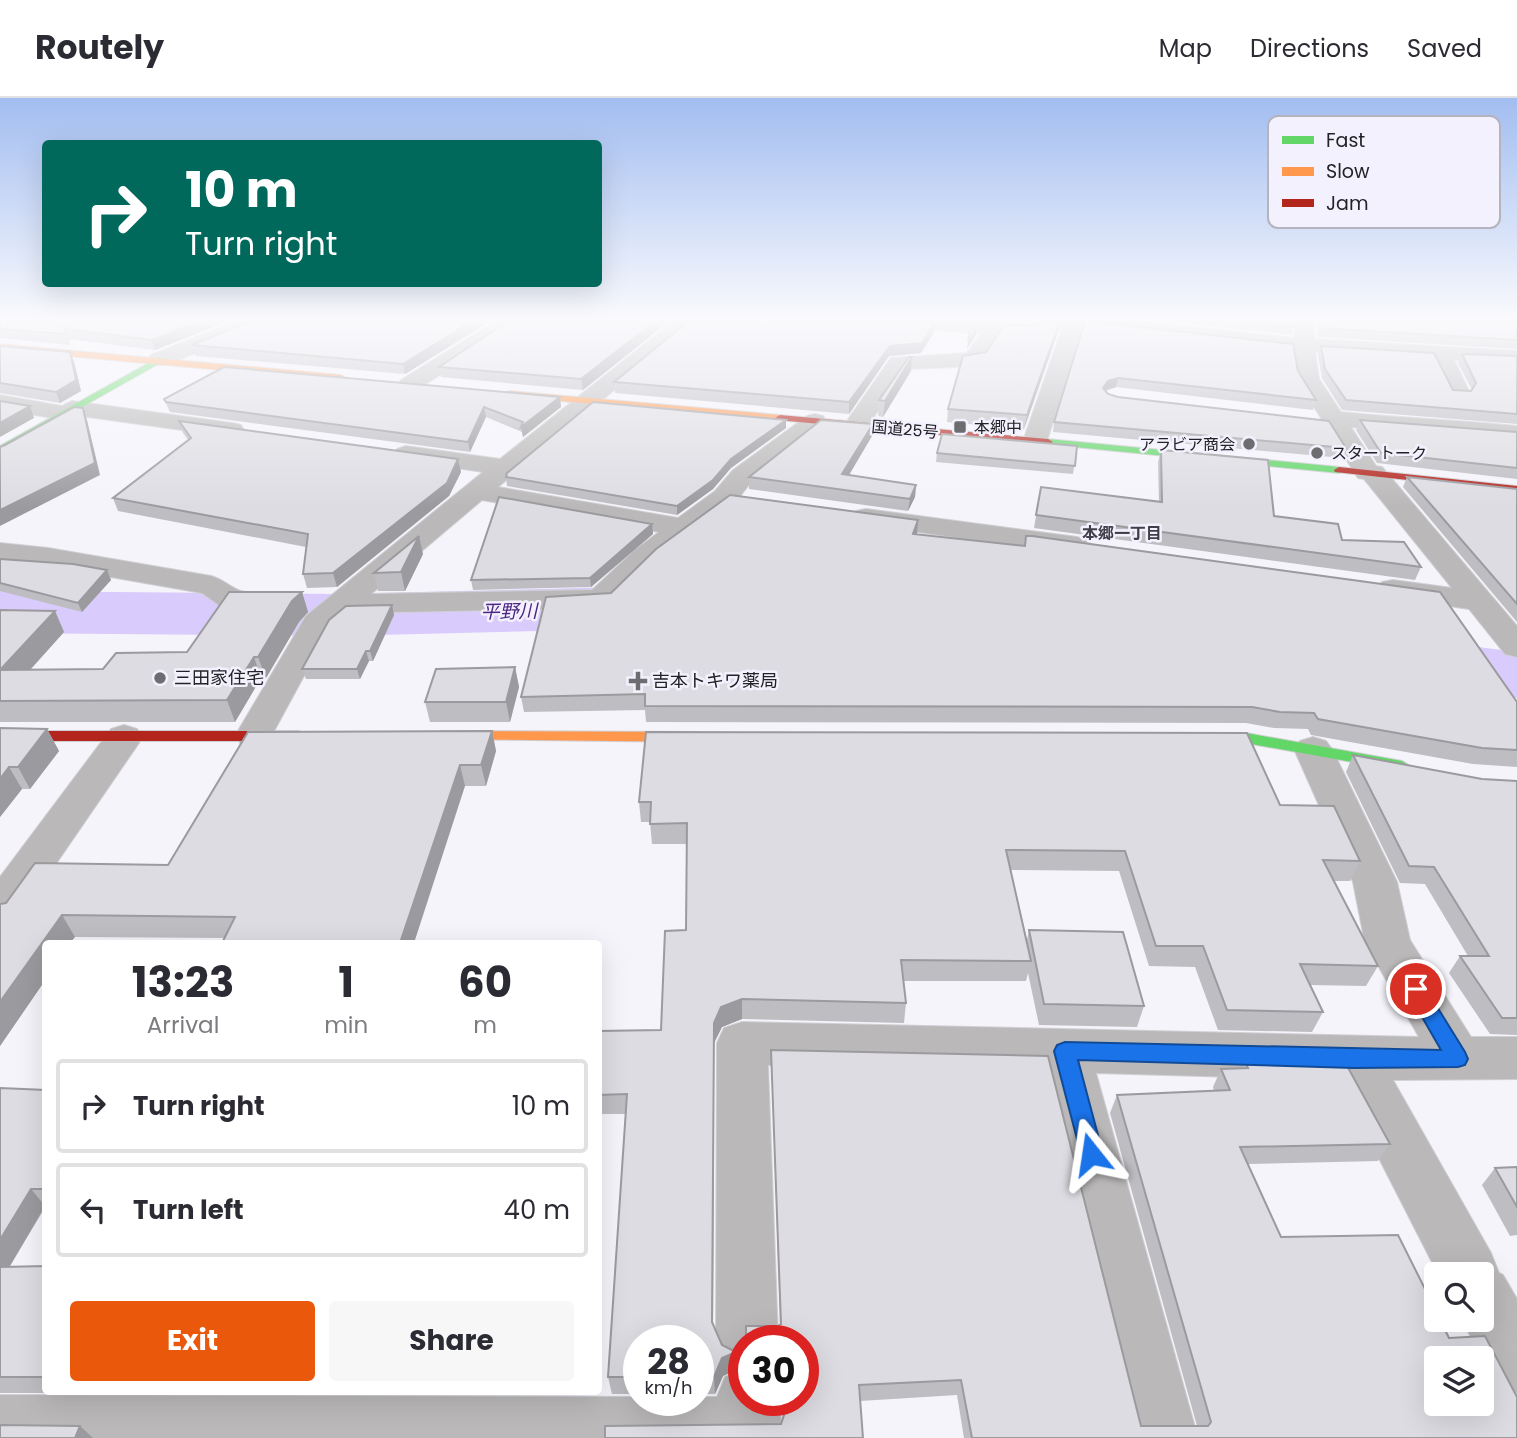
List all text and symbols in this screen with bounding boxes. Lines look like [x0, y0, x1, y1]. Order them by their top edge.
text: Routely [35, 24, 164, 71]
text: Map [1159, 32, 1212, 65]
text: Directions [1250, 32, 1369, 65]
text: Saved [1407, 32, 1482, 65]
legend [1268, 116, 1500, 228]
text: Fast [1326, 127, 1365, 154]
text: 10 m [185, 156, 298, 224]
text: Slow [1326, 158, 1370, 185]
icon: right [70, 168, 161, 259]
text: Jam [1326, 190, 1368, 217]
text: Turn right [185, 221, 337, 266]
street label: 国道25号 [870, 415, 939, 444]
place label: 本郷中 [974, 416, 1022, 439]
marker: 本郷中 [952, 419, 968, 435]
place label: アラビア商会 [1139, 433, 1235, 456]
marker: アラビア商会 [1241, 436, 1257, 452]
place label: スタートーク [1331, 442, 1427, 465]
marker: スタートーク [1309, 445, 1325, 461]
district label: 本郷一丁目 [1082, 522, 1162, 545]
water label: 平野川 [480, 597, 540, 625]
place label: 三田家住宅 [174, 665, 264, 690]
place label: 吉本トキワ薬局 [652, 668, 778, 693]
marker: 三田家住宅 [152, 670, 168, 686]
marker: 吉本トキワ薬局 [630, 673, 646, 689]
text: 13:23 [132, 953, 234, 1012]
text: 1 [338, 953, 354, 1012]
text: 60 [458, 953, 512, 1012]
pin [1386, 959, 1446, 1019]
icon: arrive [1397, 970, 1435, 1008]
text: Arrival [147, 1009, 219, 1041]
text: min [324, 1009, 368, 1041]
text: m [473, 1009, 497, 1041]
icon: right [74, 1087, 112, 1125]
text: Turn right [133, 1088, 265, 1124]
text: 10 m [512, 1088, 570, 1124]
position arrow [1054, 1117, 1128, 1191]
icon: left [74, 1191, 112, 1229]
text: Turn left [133, 1192, 244, 1228]
text: 40 m [504, 1192, 570, 1228]
map controls [1424, 1262, 1494, 1416]
button: search [1424, 1262, 1494, 1332]
button: Exit [70, 1301, 315, 1381]
button: Share [329, 1301, 574, 1381]
speed limit sign: 30 [728, 1325, 819, 1416]
text: 28 [647, 1337, 690, 1386]
button: layers [1424, 1346, 1494, 1416]
text: km/h [645, 1375, 692, 1400]

